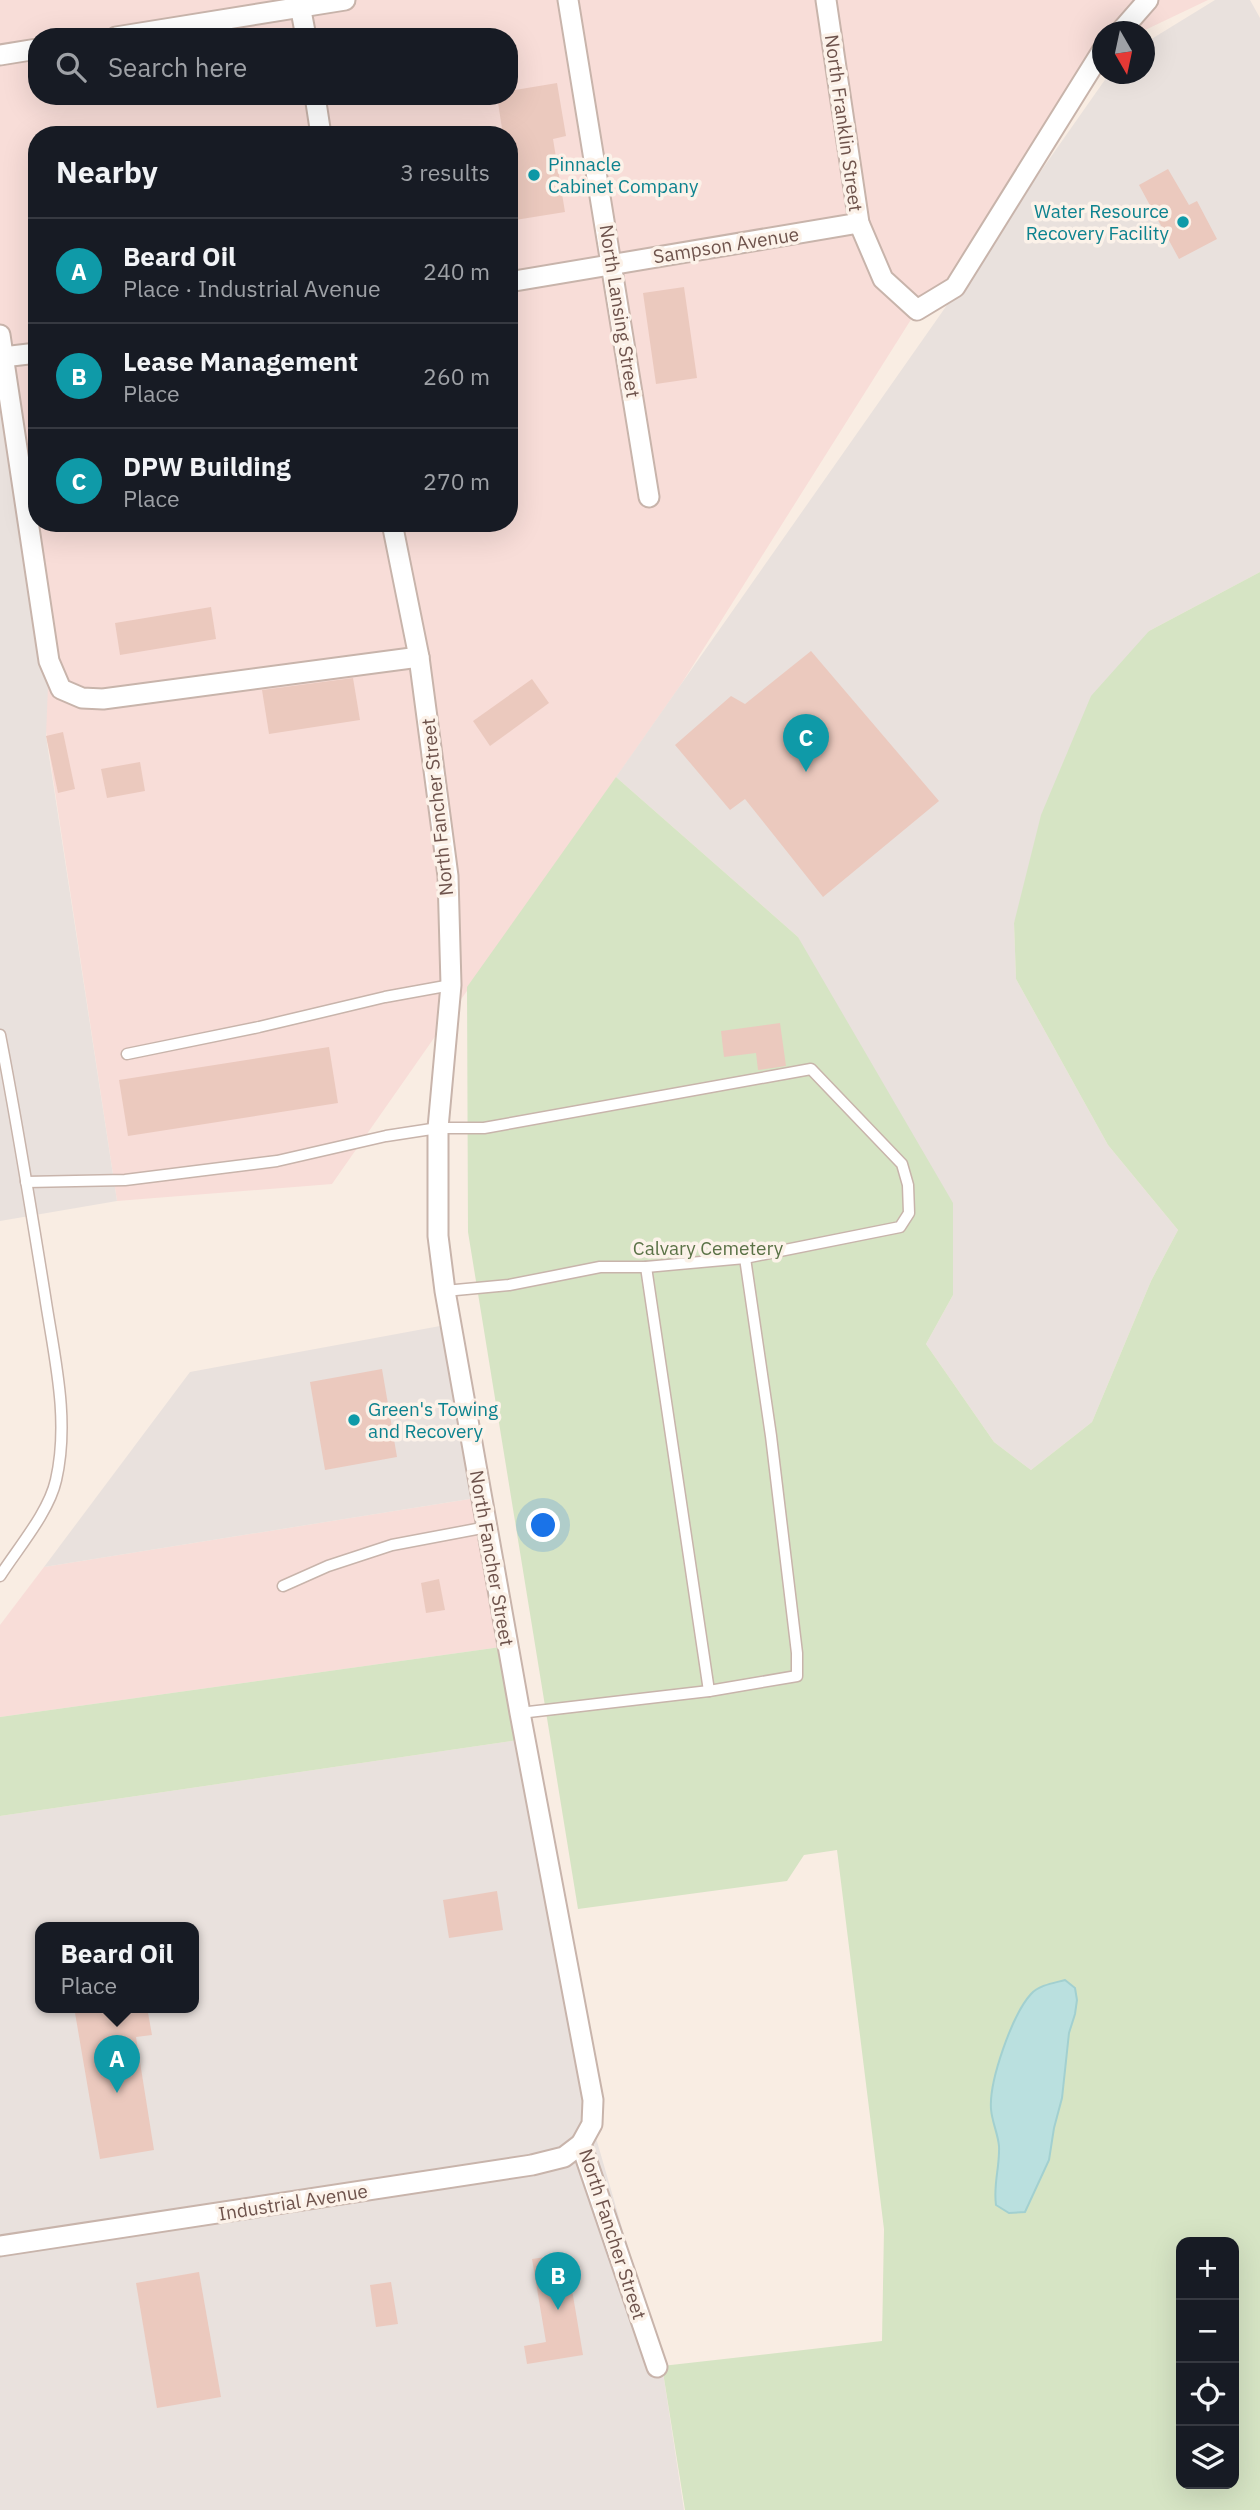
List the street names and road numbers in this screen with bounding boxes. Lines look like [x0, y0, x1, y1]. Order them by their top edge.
street label: North Franklin Street [820, 33, 868, 213]
street label: Sampson Avenue [651, 222, 801, 268]
street label: North Lansing Street [594, 223, 646, 399]
street label: North Fancher Street [416, 717, 458, 897]
street label: North Fancher Street [465, 1468, 519, 1648]
street label: North Fancher Street [574, 2146, 652, 2322]
street label: Industrial Avenue [217, 2178, 369, 2226]

